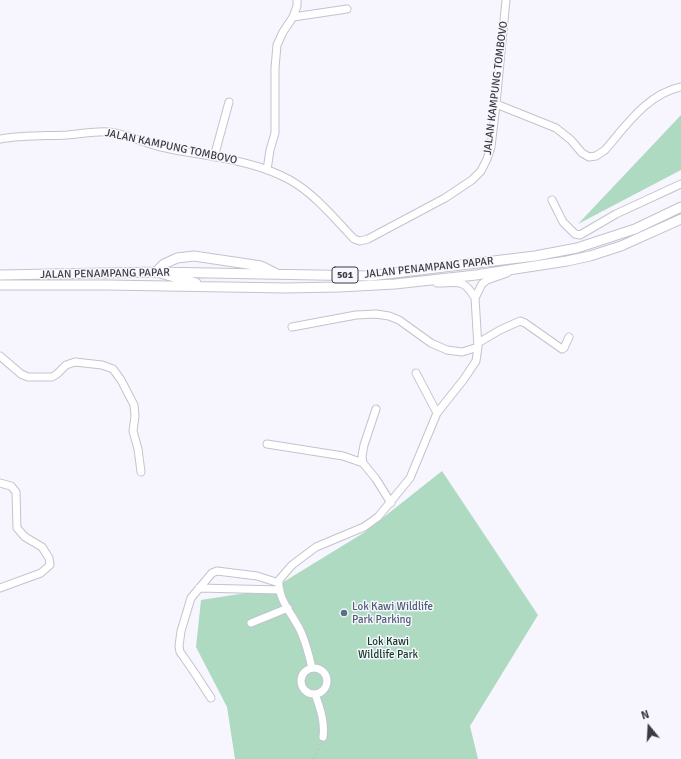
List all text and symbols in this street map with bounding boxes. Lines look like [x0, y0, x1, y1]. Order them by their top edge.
street label: JALAN KAMPUNG TOMBOVO [481, 20, 511, 156]
street label: JALAN KAMPUNG TOMBOVO [104, 127, 238, 167]
street label: JALAN PENAMPANG PAPAR [364, 255, 494, 281]
street label: JALAN PENAMPANG PAPAR [40, 266, 170, 282]
road number: 501 [332, 267, 358, 283]
place label: Lok Kawi Wildlife Park Parking [352, 600, 433, 626]
marker: Lok Kawi Wildlife Park Parking [339, 608, 349, 618]
park label: Lok Kawi Wildlife Park [358, 635, 418, 661]
north arrow [629, 707, 669, 747]
text: N [639, 708, 651, 722]

